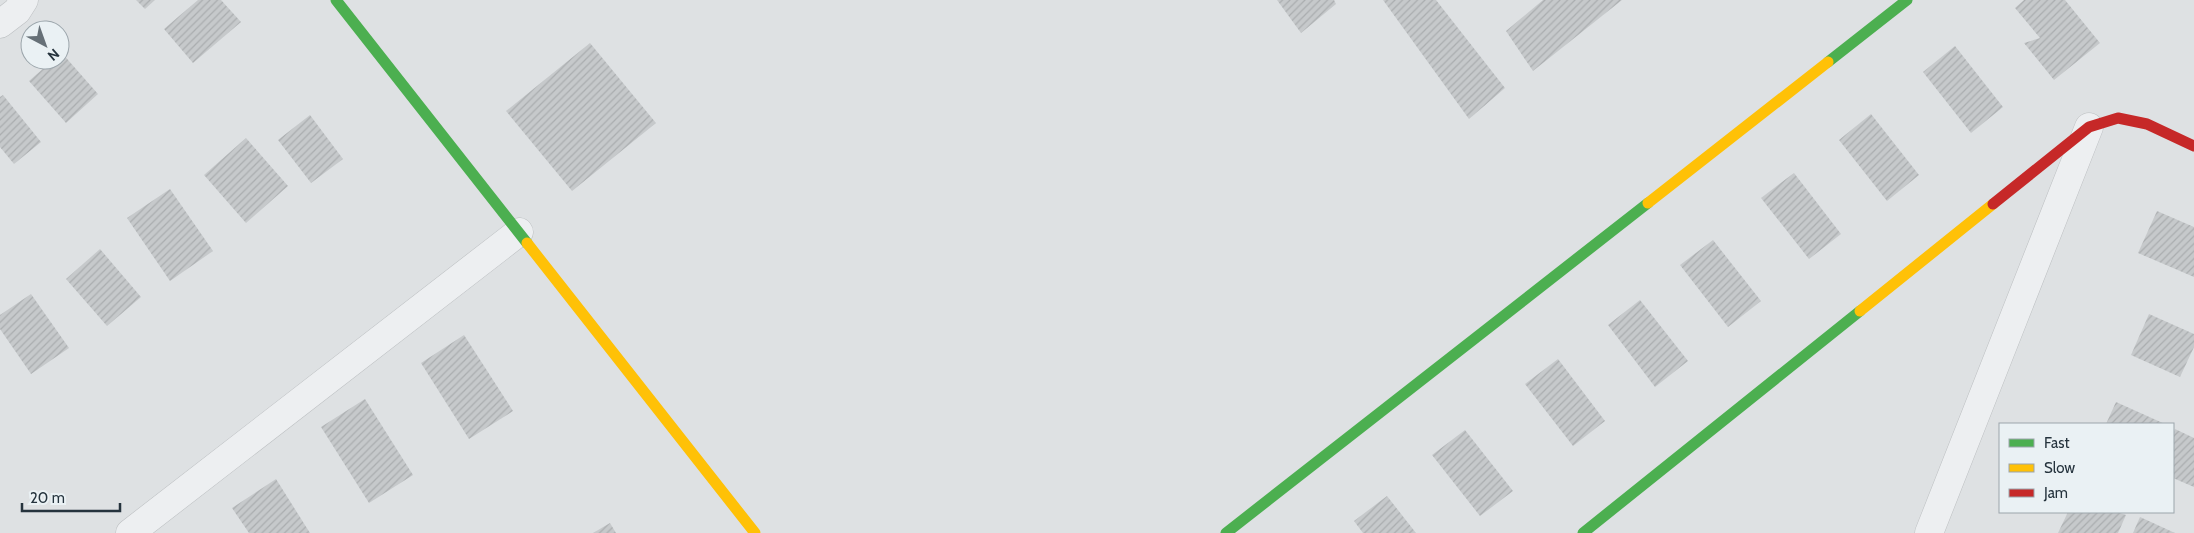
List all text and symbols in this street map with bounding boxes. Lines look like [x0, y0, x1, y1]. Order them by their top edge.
north arrow [20, 20, 70, 70]
text: N [44, 45, 63, 65]
legend [1999, 423, 2174, 513]
text: Fast [2044, 434, 2069, 452]
text: Slow [2044, 459, 2075, 477]
scale bar [22, 480, 120, 512]
text: Jam [2043, 484, 2068, 502]
text: 20 m [30, 489, 65, 507]

